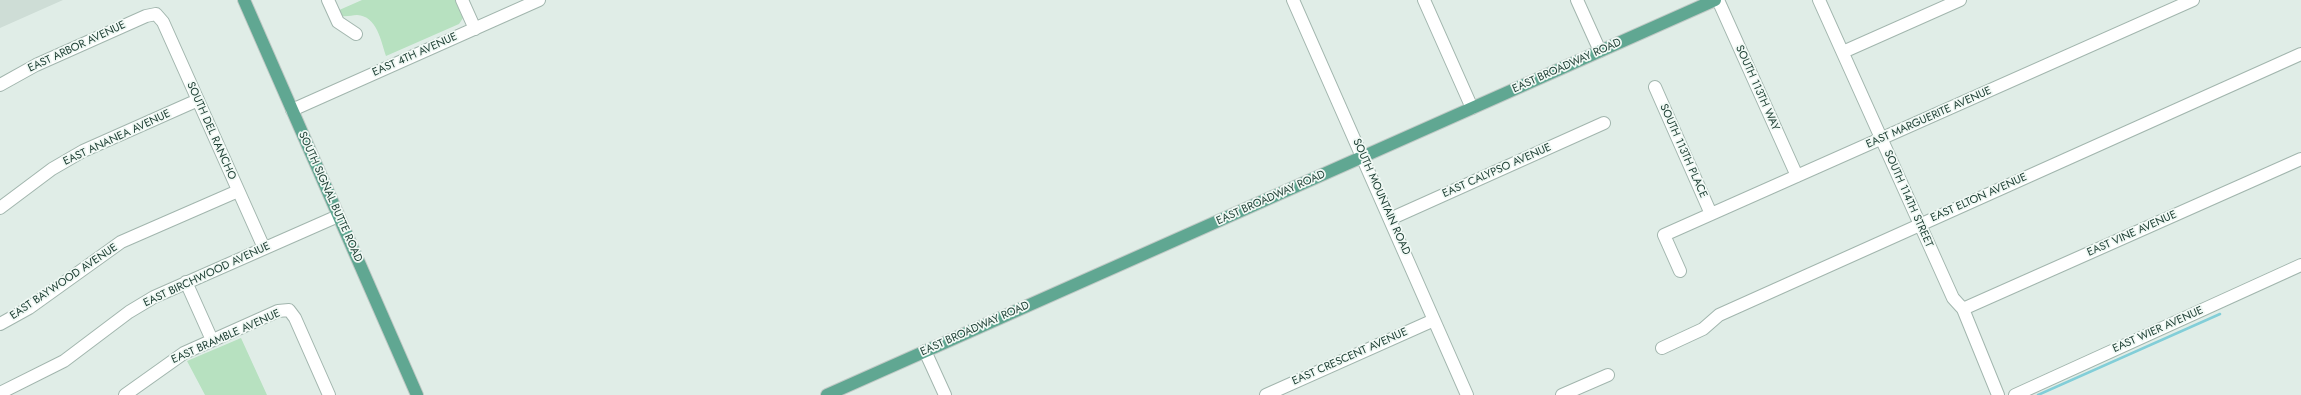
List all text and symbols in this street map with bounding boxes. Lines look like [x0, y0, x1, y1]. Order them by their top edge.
street label: EAST ARBOR AVENUE [26, 19, 128, 75]
street label: EAST 4TH AVENUE [371, 30, 459, 80]
street label: EAST BROADWAY ROAD [1510, 36, 1624, 96]
street label: SOUTH 113TH WAY [1732, 43, 1782, 133]
street label: SOUTH DEL RANCHO [183, 80, 239, 182]
street label: EAST MARGUERITE AVENUE [1864, 84, 1994, 152]
street label: SOUTH 113TH PLACE [1656, 102, 1710, 200]
street label: EAST ANANEA AVENUE [61, 107, 173, 169]
street label: SOUTH SIGNAL BUTTE ROAD [295, 130, 365, 264]
street label: SOUTH MOUNTAIN ROAD [1349, 137, 1413, 257]
street label: EAST CALYPSO AVENUE [1441, 141, 1553, 201]
street label: SOUTH 114TH STREET [1881, 148, 1935, 250]
street label: EAST BROADWAY ROAD [1214, 168, 1328, 228]
street label: EAST ELTON AVENUE [1929, 171, 2029, 225]
street label: EAST VINE AVENUE [2085, 208, 2179, 260]
street label: EAST BIRCHWOOD AVENUE [142, 240, 272, 310]
street label: EAST BAYWOOD AVENUE [8, 241, 120, 323]
street label: EAST BROADWAY ROAD [918, 299, 1032, 359]
street label: EAST WIER AVENUE [2111, 304, 2205, 356]
street label: EAST BRAMBLE AVENUE [170, 307, 282, 367]
street label: EAST CRESCENT AVENUE [1290, 326, 1410, 388]

